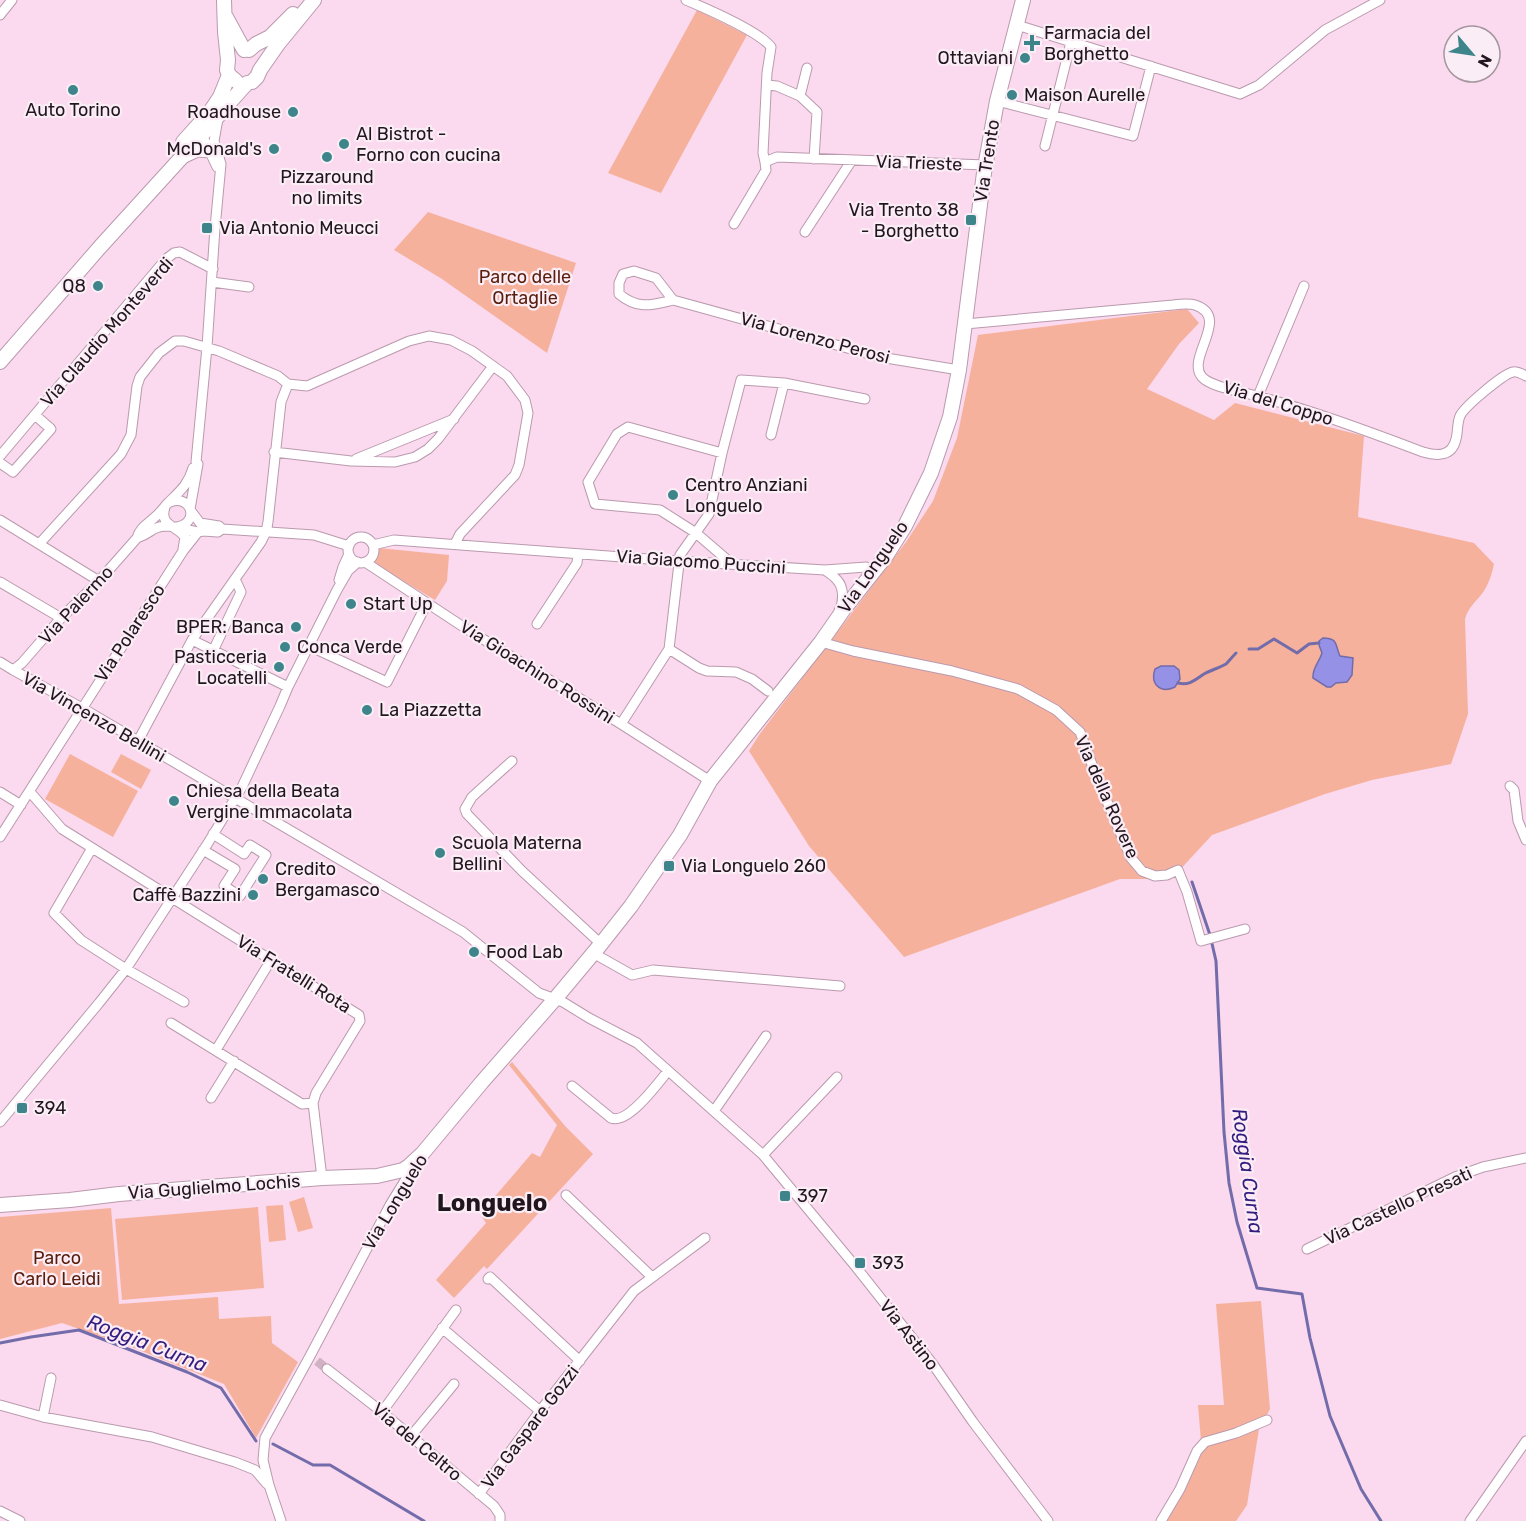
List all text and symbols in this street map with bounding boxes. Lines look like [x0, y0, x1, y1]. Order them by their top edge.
place label: Farmacia del Borghetto [1044, 22, 1151, 65]
north arrow [1442, 24, 1502, 84]
marker: Farmacia del Borghetto [1025, 36, 1039, 50]
place label: Ottaviani [937, 47, 1013, 69]
marker: Ottaviani [1018, 51, 1032, 65]
text: N [1474, 51, 1496, 71]
marker: Auto Torino [66, 83, 80, 97]
place label: Maison Aurelle [1024, 84, 1145, 106]
marker: Maison Aurelle [1005, 88, 1019, 102]
place label: Auto Torino [25, 99, 121, 121]
place label: Roadhouse [187, 101, 281, 123]
marker: Roadhouse [286, 105, 300, 119]
street label: Via Trento [970, 118, 1004, 204]
place label: Al Bistrot - Forno con cucina [356, 123, 501, 166]
marker: Al Bistrot - Forno con cucina [337, 137, 351, 151]
place label: McDonald's [166, 138, 262, 160]
marker: McDonald's [267, 142, 281, 156]
marker: Pizzaround no limits [320, 150, 334, 164]
street label: Via Trieste [875, 150, 963, 176]
place label: Pizzaround no limits [280, 166, 374, 209]
place label: Via Trento 38 - Borghetto [848, 199, 959, 242]
marker: Via Trento 38 - Borghetto [964, 213, 978, 227]
place label: Via Antonio Meucci [219, 217, 379, 239]
marker: Via Antonio Meucci [200, 221, 214, 235]
street label: Via Claudio Monteverdi [36, 253, 178, 411]
park label: Parco delle Ortaglie [479, 266, 571, 309]
place label: Q8 [62, 275, 86, 297]
marker: Q8 [91, 279, 105, 293]
street label: Via Lorenzo Perosi [738, 307, 892, 369]
street label: Via del Coppo [1220, 376, 1336, 430]
place label: Centro Anziani Longuelo [685, 474, 808, 517]
marker: Centro Anziani Longuelo [666, 488, 680, 502]
street label: Via Longuelo [833, 516, 913, 618]
street label: Via Giacomo Puccini [615, 545, 787, 579]
street label: Via Palermo [34, 561, 118, 649]
street label: Via Polaresco [90, 580, 170, 686]
place label: Start Up [363, 593, 433, 615]
marker: Start Up [344, 597, 358, 611]
street label: Via Gioachino Rossini [456, 615, 618, 729]
place label: BPER: Banca [176, 616, 284, 638]
marker: BPER: Banca [289, 620, 303, 634]
place label: Conca Verde [297, 636, 402, 658]
marker: Conca Verde [278, 640, 292, 654]
place label: Pasticceria Locatelli [174, 646, 267, 689]
marker: Pasticceria Locatelli [272, 660, 286, 674]
street label: Via Vincenzo Bellini [18, 667, 170, 767]
place label: La Piazzetta [379, 699, 482, 721]
marker: La Piazzetta [360, 703, 374, 717]
street label: Via della Rovere [1070, 732, 1144, 862]
place label: Chiesa della Beata Vergine Immacolata [186, 780, 352, 823]
marker: Chiesa della Beata Vergine Immacolata [167, 794, 181, 808]
place label: Scuola Materna Bellini [452, 832, 582, 875]
marker: Scuola Materna Bellini [433, 846, 447, 860]
place label: Via Longuelo 260 [681, 855, 826, 877]
place label: Credito Bergamasco [275, 858, 380, 901]
marker: Via Longuelo 260 [662, 859, 676, 873]
marker: Credito Bergamasco [256, 872, 270, 886]
place label: Caffè Bazzini [133, 884, 241, 906]
marker: Caffè Bazzini [246, 888, 260, 902]
street label: Via Fratelli Rota [233, 930, 355, 1018]
place label: Food Lab [486, 941, 563, 963]
marker: Food Lab [467, 945, 481, 959]
place label: 394 [34, 1097, 66, 1119]
marker: 394 [15, 1101, 29, 1115]
water label: Roggia Curna [1227, 1107, 1269, 1236]
street label: Via Longuelo [358, 1150, 432, 1254]
street label: Via Castello Presati [1320, 1162, 1476, 1250]
street label: Via Guglielmo Lochis [127, 1170, 301, 1204]
place label: 397 [797, 1185, 828, 1207]
district label: Longuelo [437, 1189, 547, 1217]
marker: 397 [778, 1189, 792, 1203]
park label: Parco Carlo Leidi [13, 1247, 101, 1290]
place label: 393 [872, 1252, 904, 1274]
marker: 393 [853, 1256, 867, 1270]
street label: Via Astino [875, 1295, 943, 1375]
water label: Roggia Curna [84, 1309, 211, 1377]
street label: Via Gaspare Gozzi [476, 1361, 584, 1493]
street label: Via del Celtro [368, 1398, 466, 1486]

